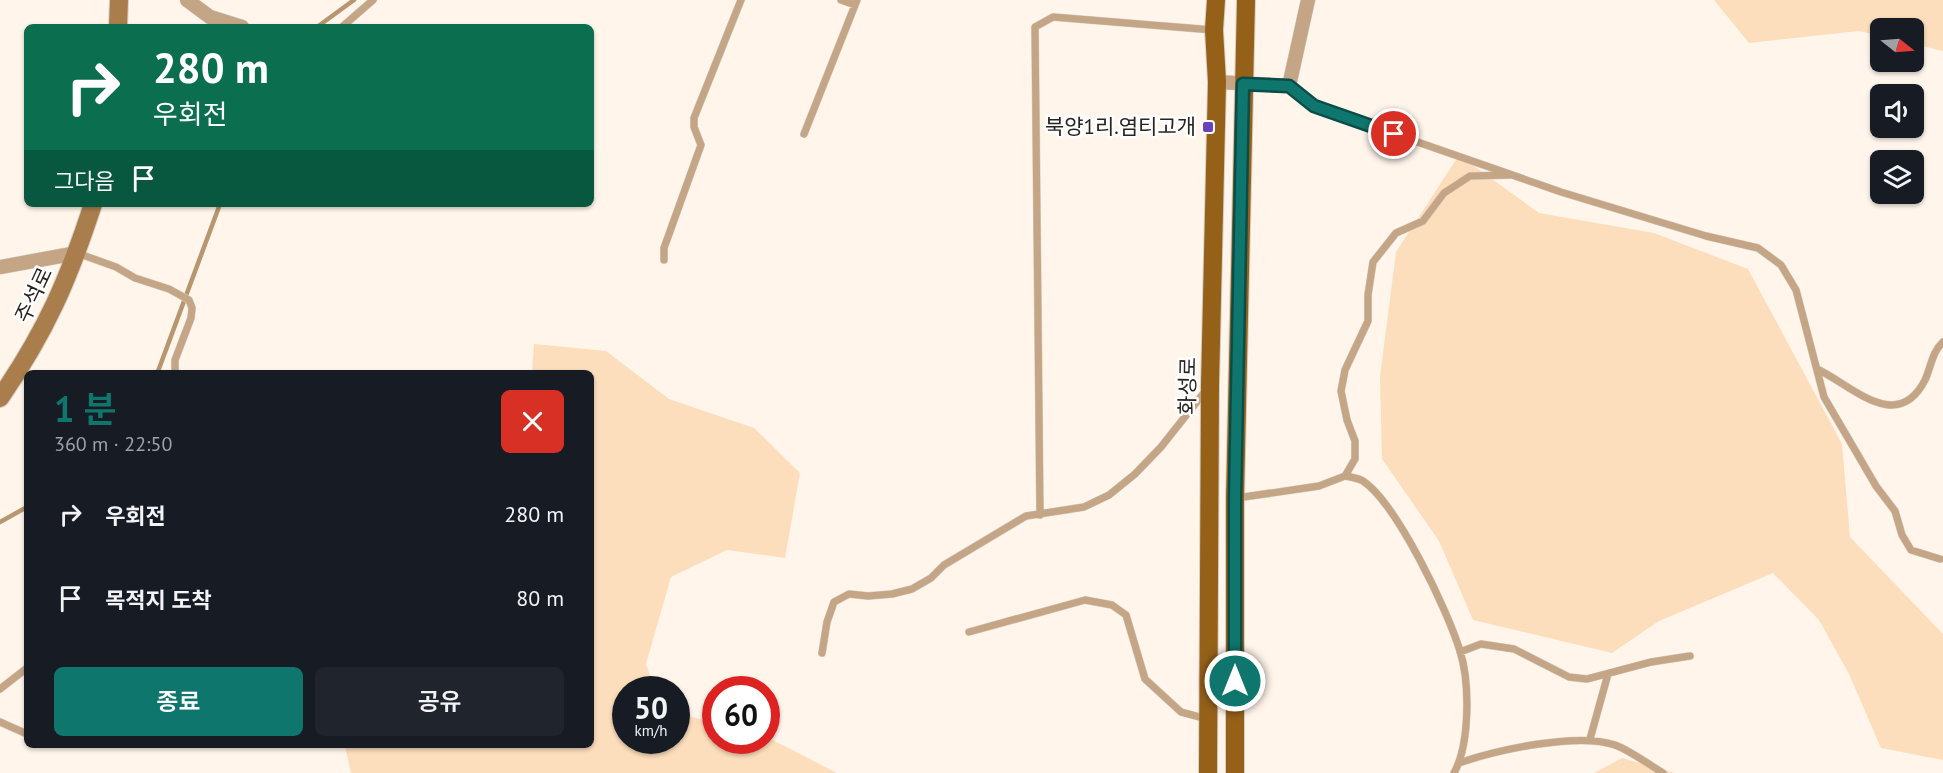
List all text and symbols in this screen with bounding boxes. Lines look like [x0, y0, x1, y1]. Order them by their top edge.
north arrow [1870, 18, 1924, 72]
map controls [1870, 18, 1924, 204]
text: 280 m [153, 40, 269, 95]
icon: right [54, 48, 132, 126]
button: sound [1870, 84, 1924, 138]
text: 우회전 [153, 97, 228, 131]
pin [1368, 108, 1419, 159]
place label: 북양1리.염티고개 [1045, 113, 1196, 140]
icon: arrive [1377, 117, 1410, 150]
marker: 북양1리.염티고개 [1201, 120, 1215, 134]
button: layers [1870, 150, 1924, 204]
icon: arrive [127, 162, 160, 195]
text: 그다음 [54, 167, 115, 195]
street label: 주석로 [9, 263, 58, 327]
street label: 화성로 [1173, 357, 1202, 415]
text: 1 분 [54, 385, 117, 432]
button: close [501, 390, 564, 453]
text: 360 m · 22:50 [54, 431, 172, 457]
icon: right [54, 498, 87, 531]
text: 280 m [504, 500, 564, 528]
text: 우회전 [105, 502, 166, 530]
icon: arrive [54, 582, 87, 615]
text: 80 m [516, 584, 564, 612]
text: 목적지 도착 [105, 586, 212, 614]
position arrow [1203, 649, 1267, 713]
button: 종료 [54, 667, 303, 736]
button: 공유 [315, 667, 564, 736]
speed limit sign: 60 [702, 676, 780, 754]
text: 50 [634, 688, 668, 727]
text: km/h [635, 721, 667, 740]

